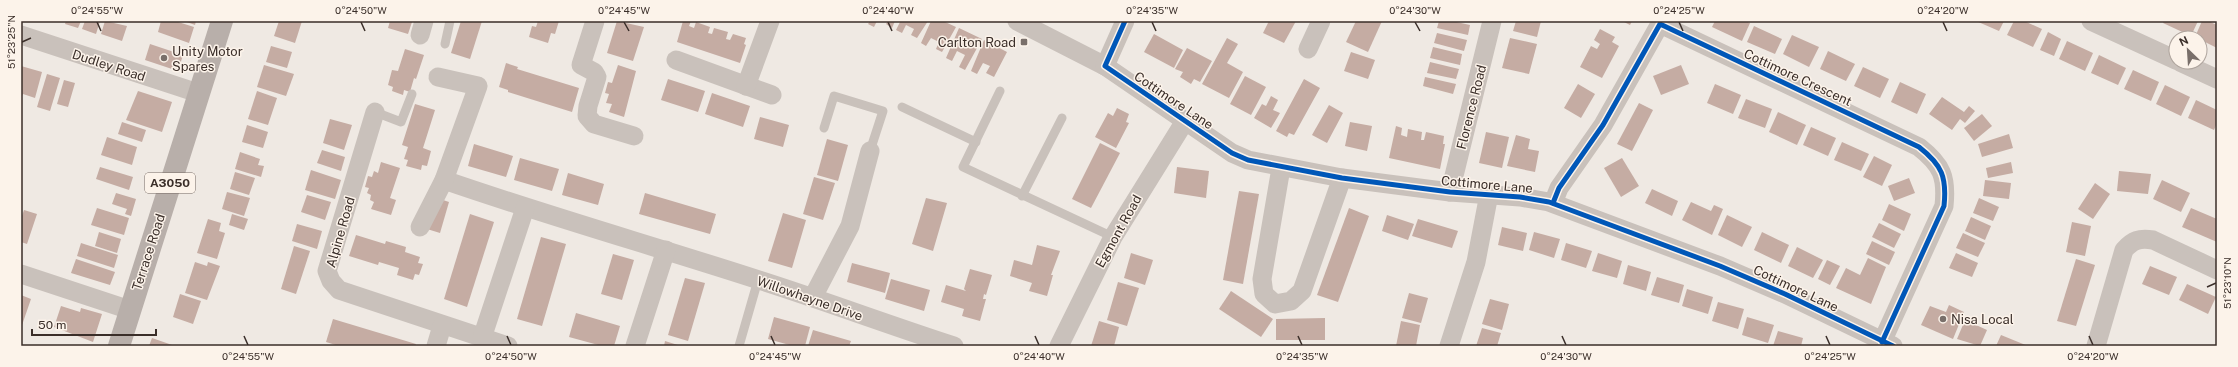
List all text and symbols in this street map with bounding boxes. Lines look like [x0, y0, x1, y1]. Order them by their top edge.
text: 0°24'55"W [71, 4, 124, 16]
text: 0°24'50"W [335, 4, 387, 16]
text: 0°24'45"W [598, 4, 650, 16]
text: 0°24'40"W [862, 4, 914, 16]
text: 0°24'35"W [1126, 4, 1178, 16]
text: 0°24'30"W [1389, 4, 1441, 16]
text: 0°24'25"W [1653, 4, 1705, 16]
text: 0°24'20"W [1917, 4, 1969, 16]
text: 51°23'25"N [5, 15, 17, 69]
north arrow [2168, 30, 2208, 70]
text: N [2177, 34, 2190, 48]
place label: Carlton Road [938, 35, 1016, 50]
marker: Carlton Road [1019, 37, 1029, 47]
place label: Unity Motor Spares [172, 44, 243, 74]
street label: Cottimore Crescent [1741, 46, 1854, 109]
street label: Dudley Road [70, 47, 147, 84]
marker: Unity Motor Spares [159, 53, 169, 63]
street label: Florence Road [1454, 63, 1489, 151]
street label: Cottimore Lane [1131, 68, 1216, 132]
road number: A3050 [145, 173, 195, 193]
street label: Cottimore Lane [1440, 173, 1533, 196]
street label: Egmont Road [1092, 192, 1145, 270]
street label: Alpine Road [323, 195, 358, 269]
street label: Terrace Road [129, 212, 168, 292]
text: 51°23'10"N [2221, 257, 2233, 309]
street label: Cottimore Lane [1751, 262, 1841, 315]
street label: Willowhayne Drive [755, 273, 865, 324]
scale bar [32, 311, 156, 337]
place label: Nisa Local [1951, 312, 2014, 327]
marker: Nisa Local [1938, 314, 1948, 324]
text: 50 m [38, 318, 66, 332]
text: 0°24'55"W [222, 350, 275, 362]
text: 0°24'50"W [485, 350, 537, 362]
text: 0°24'45"W [749, 350, 801, 362]
text: 0°24'40"W [1013, 350, 1065, 362]
text: 0°24'35"W [1276, 350, 1328, 362]
text: 0°24'30"W [1540, 350, 1592, 362]
text: 0°24'25"W [1804, 350, 1856, 362]
text: 0°24'20"W [2067, 350, 2119, 362]

